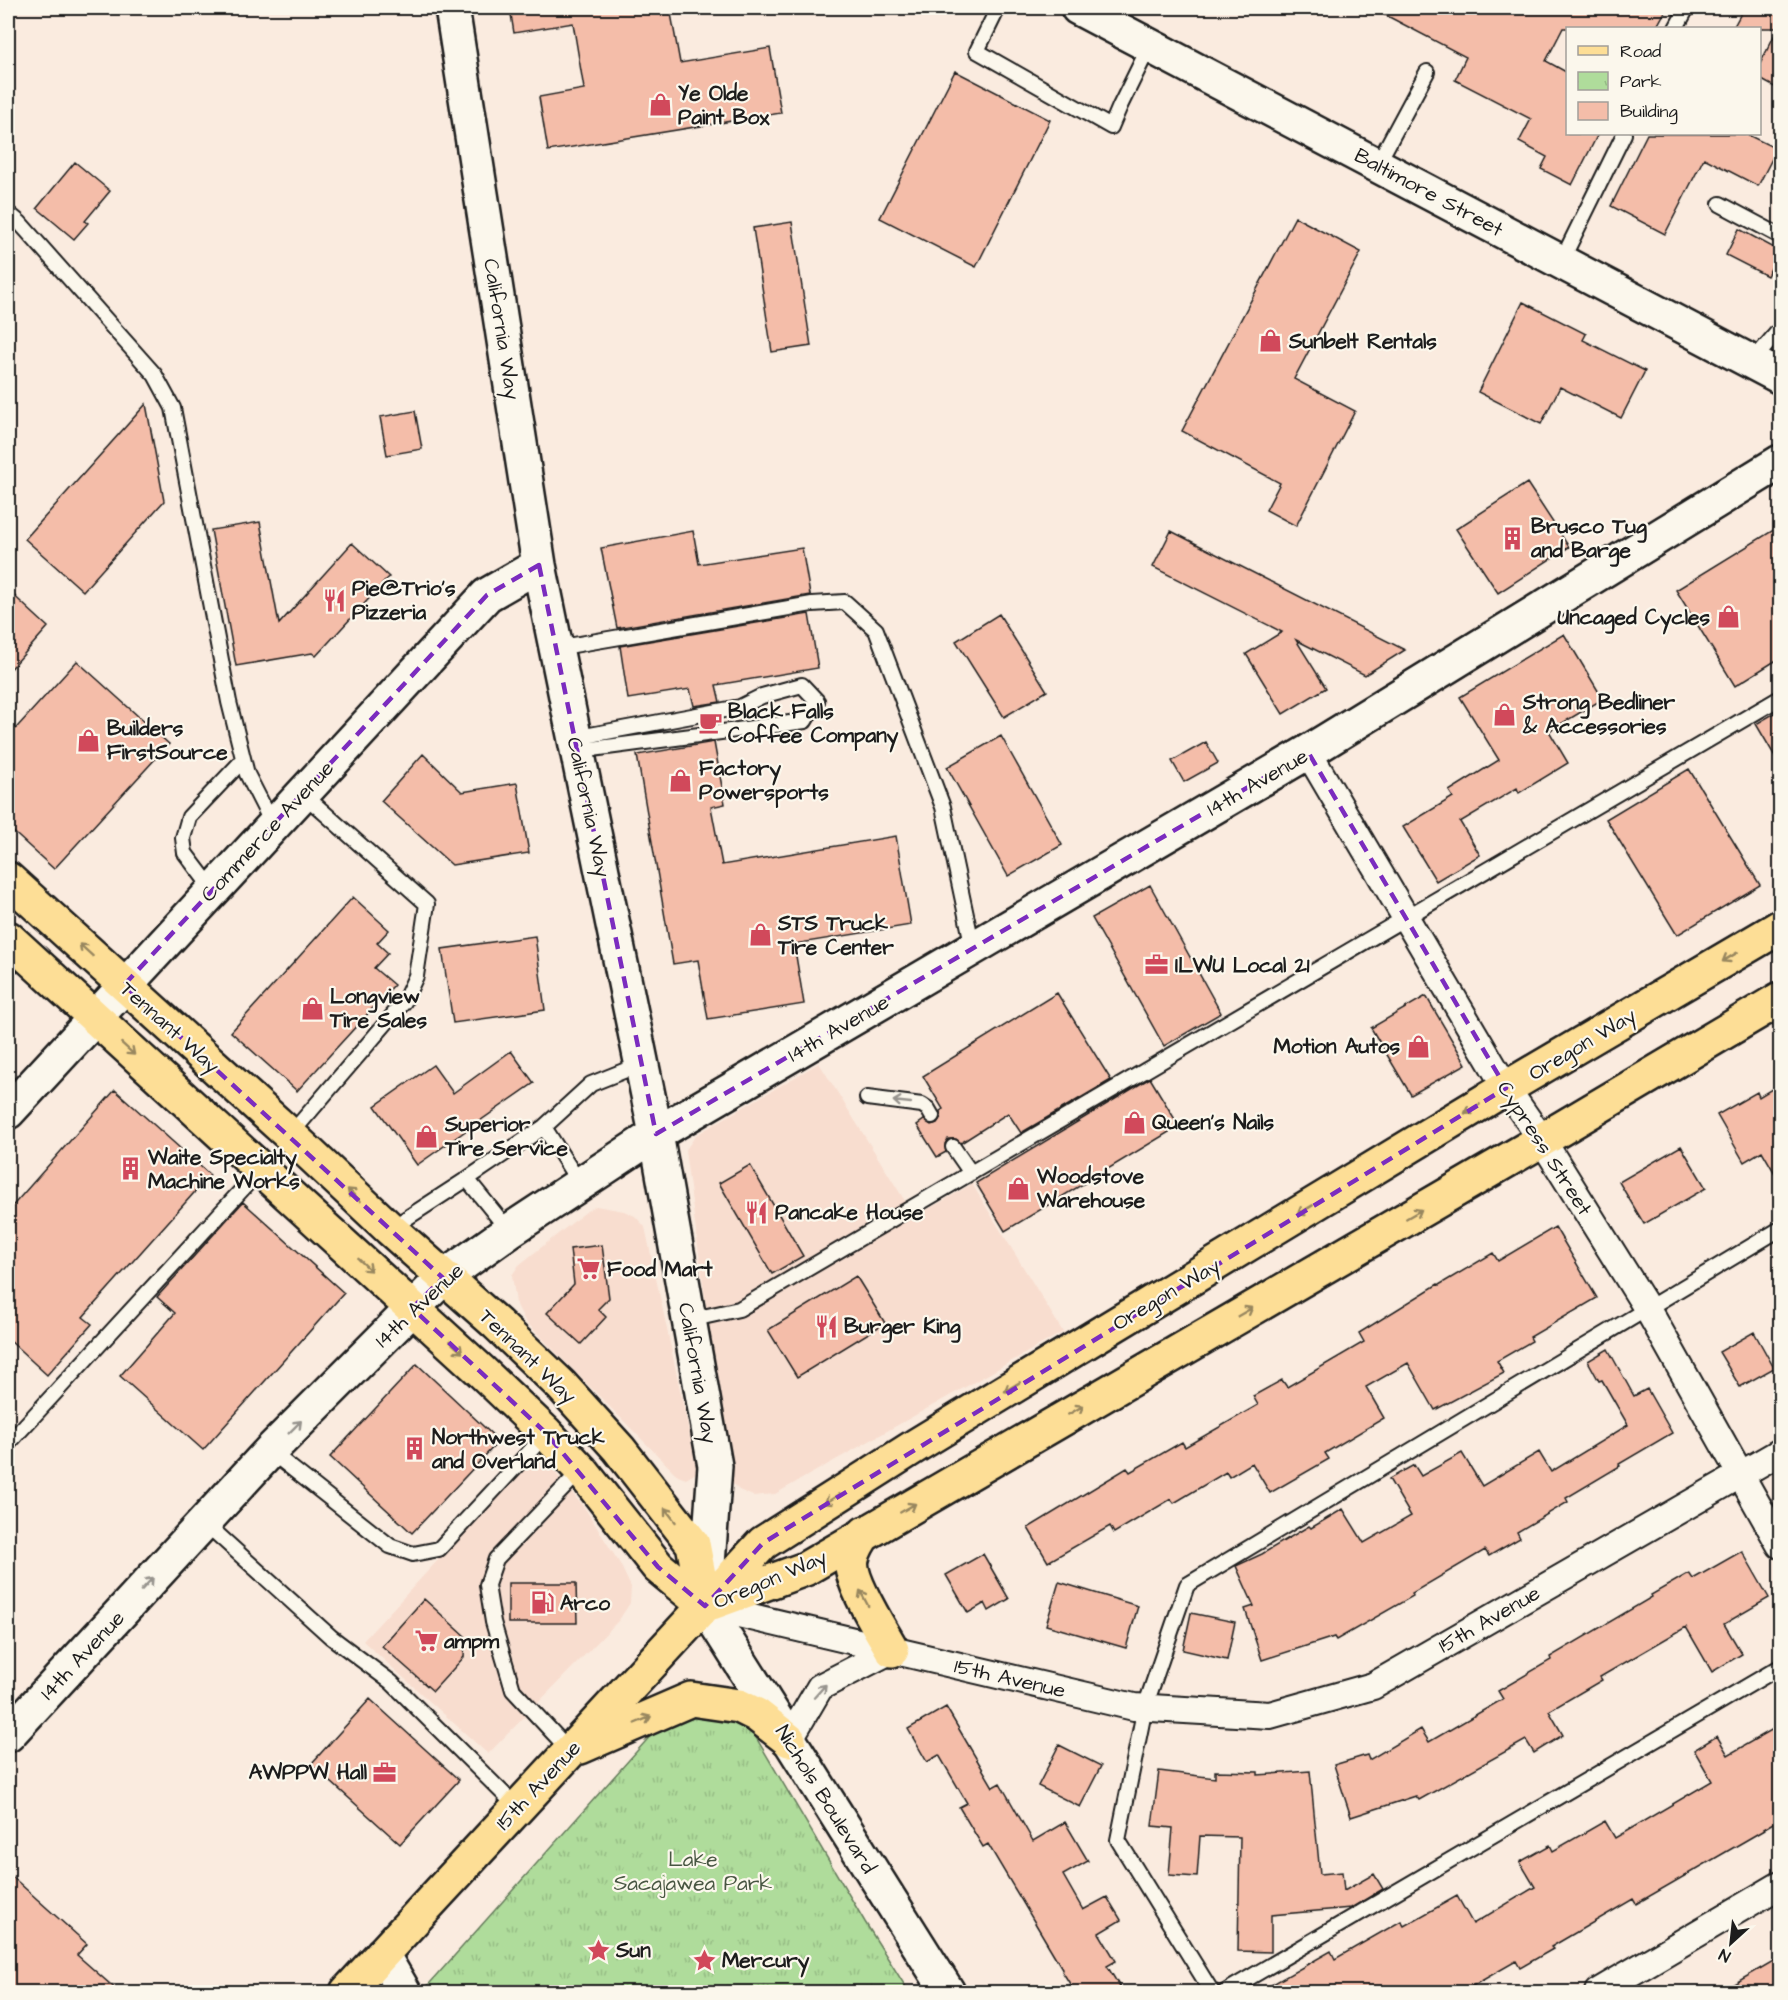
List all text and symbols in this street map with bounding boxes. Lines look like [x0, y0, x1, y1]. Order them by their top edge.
legend [1566, 27, 1761, 135]
text: Road [1620, 39, 1661, 64]
text: Park [1620, 69, 1662, 94]
place label: Ye Olde Paint Box [678, 79, 770, 132]
shop icon: Ye Olde Paint Box [647, 92, 673, 118]
text: Building [1620, 99, 1678, 125]
street label: Baltimore Street [1349, 141, 1509, 244]
street label: California Way [474, 256, 527, 403]
place label: Sunbelt Rentals [1288, 327, 1437, 356]
shop icon: Sunbelt Rentals [1258, 328, 1284, 354]
place label: Brusco Tug and Barge [1530, 512, 1647, 567]
building icon: Brusco Tug and Barge [1500, 525, 1526, 551]
place label: Pie@Trio's Pizzeria [352, 574, 456, 627]
restaurant icon: Pie@Trio's Pizzeria [321, 587, 347, 613]
place label: Uncaged Cycles [1557, 603, 1710, 635]
shop icon: Uncaged Cycles [1715, 604, 1741, 630]
place label: Strong Bedliner & Accessories [1522, 688, 1676, 741]
place label: Black Falls Coffee Company [728, 697, 899, 753]
shop icon: Strong Bedliner & Accessories [1492, 701, 1518, 727]
cafe icon: Black Falls Coffee Company [697, 710, 723, 736]
place label: Builders FirstSource [107, 714, 228, 767]
shop icon: Builders FirstSource [76, 727, 102, 753]
street label: California Way [558, 734, 618, 881]
street label: 14th Avenue [1201, 742, 1313, 823]
street label: Commerce Avenue [194, 754, 341, 908]
place label: Factory Powersports [699, 754, 829, 808]
shop icon: Factory Powersports [668, 767, 694, 793]
place label: STS Truck Tire Center [777, 909, 894, 962]
shop icon: STS Truck Tire Center [747, 922, 773, 948]
one-way arrow [79, 943, 94, 957]
place label: ILWU Local 21 [1175, 951, 1310, 980]
one-way arrow [1722, 951, 1739, 963]
office icon: ILWU Local 21 [1144, 952, 1170, 978]
street label: Tennant Way [112, 975, 226, 1082]
place label: Longview Tire Sales [329, 982, 427, 1035]
street label: 14th Avenue [782, 988, 894, 1069]
shop icon: Longview Tire Sales [299, 995, 325, 1021]
street label: Oregon Way [1523, 1001, 1643, 1090]
place label: Motion Autos [1273, 1032, 1400, 1061]
shop icon: Motion Autos [1405, 1033, 1431, 1059]
one-way arrow [120, 1041, 135, 1055]
street label: Cypress Street [1488, 1075, 1599, 1223]
one-way arrow [893, 1096, 913, 1107]
one-way arrow [1464, 1104, 1481, 1116]
place label: Queen's Nails [1152, 1108, 1275, 1137]
shop icon: Queen's Nails [1121, 1109, 1147, 1135]
place label: Superior Tire Service [444, 1110, 568, 1163]
shop icon: Superior Tire Service [414, 1123, 440, 1149]
place label: Waite Specialty Machine Works [147, 1143, 300, 1196]
building icon: Waite Specialty Machine Works [117, 1156, 143, 1182]
place label: Woodstove Warehouse [1036, 1162, 1146, 1215]
shop icon: Woodstove Warehouse [1006, 1175, 1032, 1201]
one-way arrow [346, 1188, 361, 1202]
place label: Pancake House [775, 1198, 924, 1227]
restaurant icon: Pancake House [744, 1199, 770, 1225]
one-way arrow [1297, 1204, 1314, 1216]
one-way arrow [1405, 1208, 1422, 1220]
street label: Oregon Way [1107, 1251, 1227, 1340]
place label: Food Mart [607, 1255, 713, 1284]
street label: 14th Avenue [368, 1256, 470, 1354]
supermarket icon: Food Mart [576, 1256, 602, 1282]
one-way arrow [358, 1258, 373, 1272]
street label: California Way [669, 1300, 724, 1447]
street label: Tennant Way [471, 1302, 583, 1412]
one-way arrow [1236, 1306, 1253, 1318]
place label: Burger King [844, 1312, 961, 1343]
restaurant icon: Burger King [813, 1313, 839, 1339]
one-way arrow [448, 1340, 463, 1354]
one-way arrow [1004, 1382, 1021, 1394]
one-way arrow [1067, 1403, 1084, 1415]
one-way arrow [287, 1419, 302, 1434]
place label: Northwest Truck and Overland [431, 1423, 605, 1476]
building icon: Northwest Truck and Overland [401, 1436, 427, 1462]
one-way arrow [824, 1493, 841, 1505]
one-way arrow [899, 1502, 916, 1514]
one-way arrow [664, 1507, 677, 1523]
street label: Oregon Way [709, 1542, 833, 1618]
one-way arrow [140, 1577, 154, 1592]
street label: 15th Avenue [1433, 1579, 1545, 1660]
place label: Arco [560, 1589, 610, 1618]
fuel station icon: Arco [529, 1590, 555, 1616]
one-way arrow [858, 1590, 869, 1608]
street label: 14th Avenue [33, 1604, 131, 1706]
place label: ampm [443, 1627, 500, 1657]
supermarket icon: ampm [413, 1628, 439, 1654]
street label: 15th Avenue [952, 1652, 1068, 1705]
one-way arrow [813, 1683, 827, 1699]
one-way arrow [633, 1714, 652, 1725]
street label: Nichols Boulevard [768, 1719, 883, 1879]
street label: 15th Avenue [489, 1734, 588, 1837]
place label: AWPPW Hall [249, 1758, 368, 1787]
office icon: AWPPW Hall [372, 1759, 398, 1785]
park label: Lake Sacajawea Park [614, 1845, 772, 1898]
north arrow [1701, 1913, 1761, 1973]
place label: Sun [615, 1936, 651, 1965]
place icon: Sun [585, 1937, 611, 1963]
text: N [1715, 1943, 1734, 1968]
place label: Mercury [722, 1946, 810, 1978]
place icon: Mercury [691, 1947, 717, 1973]

